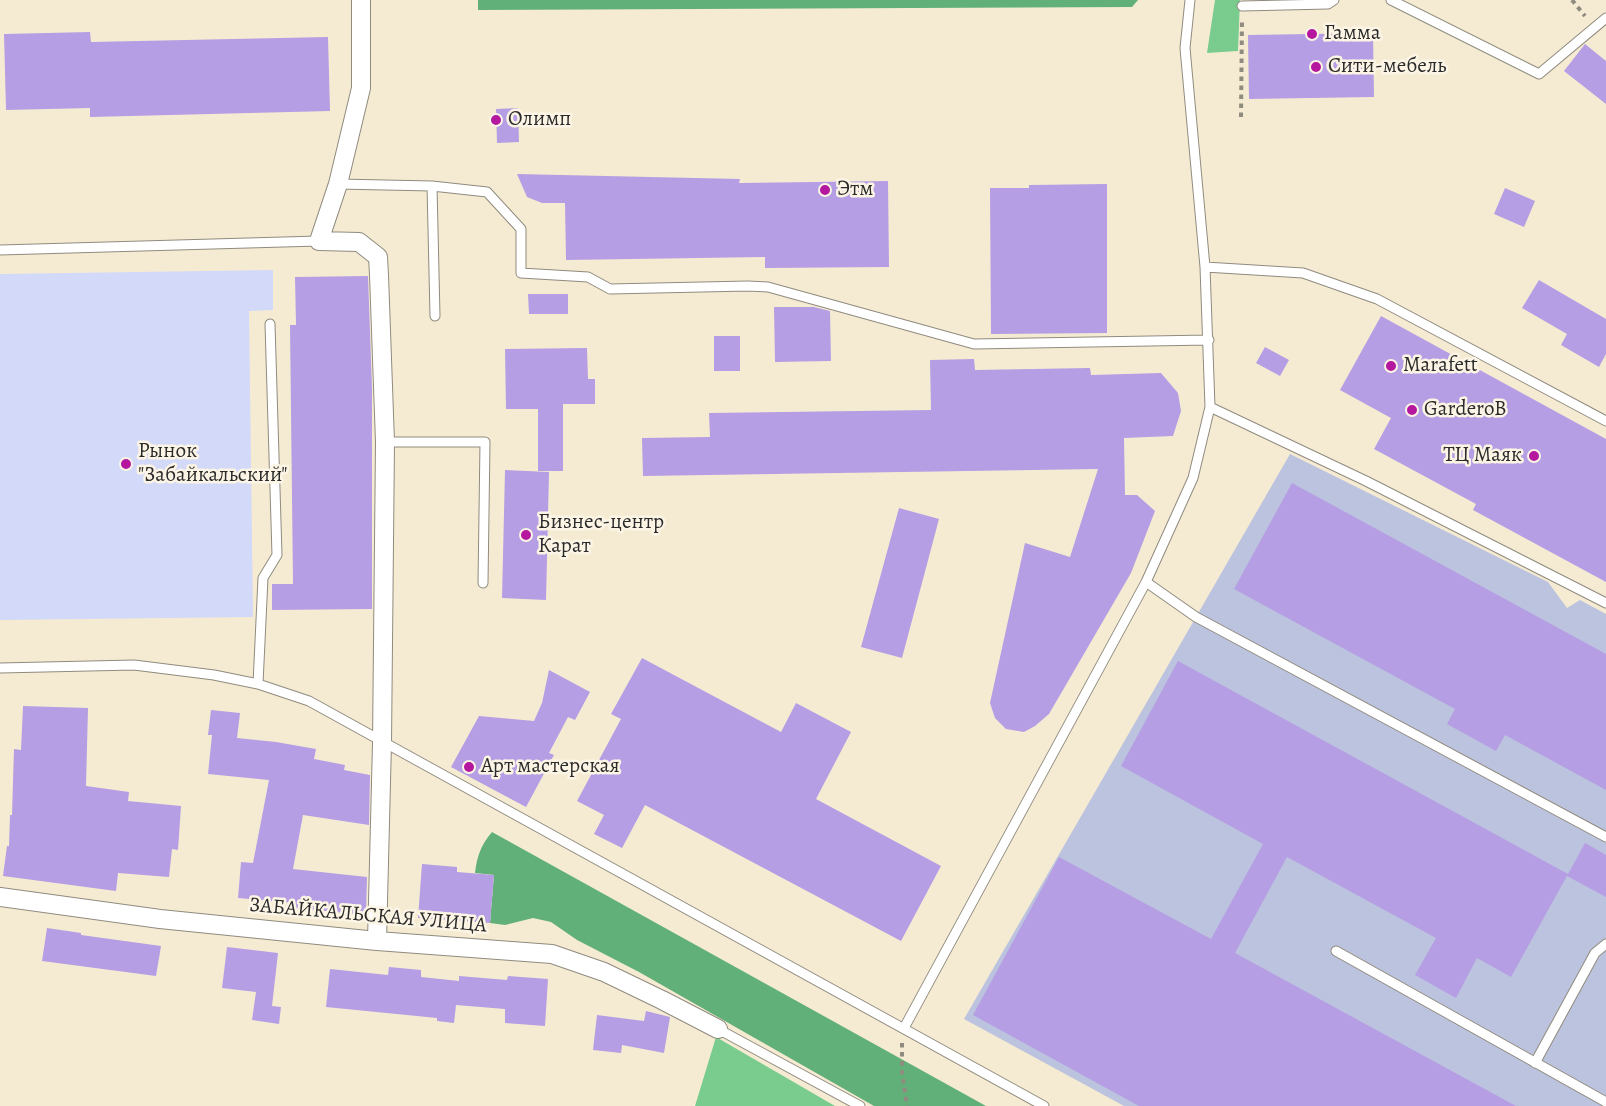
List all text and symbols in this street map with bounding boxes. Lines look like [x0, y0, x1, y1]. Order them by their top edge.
place label: Гамма [1324, 21, 1381, 47]
marker: Гамма [1305, 27, 1319, 41]
place label: Сити-мебель [1328, 54, 1447, 80]
marker: Сити-мебель [1309, 60, 1323, 74]
place label: Олимп [508, 107, 571, 133]
marker: Олимп [489, 113, 503, 127]
place label: Этм [837, 177, 873, 203]
marker: Этм [818, 183, 832, 197]
place label: Marafett [1403, 353, 1478, 379]
marker: Marafett [1384, 359, 1398, 373]
place label: GarderoB [1424, 397, 1507, 423]
marker: GarderoB [1405, 403, 1419, 417]
place label: Рынок "Забайкальский" [138, 439, 288, 489]
place label: ТЦ Маяк [1443, 443, 1522, 469]
marker: ТЦ Маяк [1527, 449, 1541, 463]
marker: Рынок "Забайкальский" [119, 457, 133, 471]
place label: Бизнес-центр Карат [538, 510, 664, 560]
marker: Бизнес-центр Карат [519, 528, 533, 542]
place label: Арт мастерская [481, 754, 620, 780]
marker: Арт мастерская [462, 760, 476, 774]
street label: ЗАБАЙКАЛЬСКАЯ УЛИЦА [248, 893, 488, 939]

